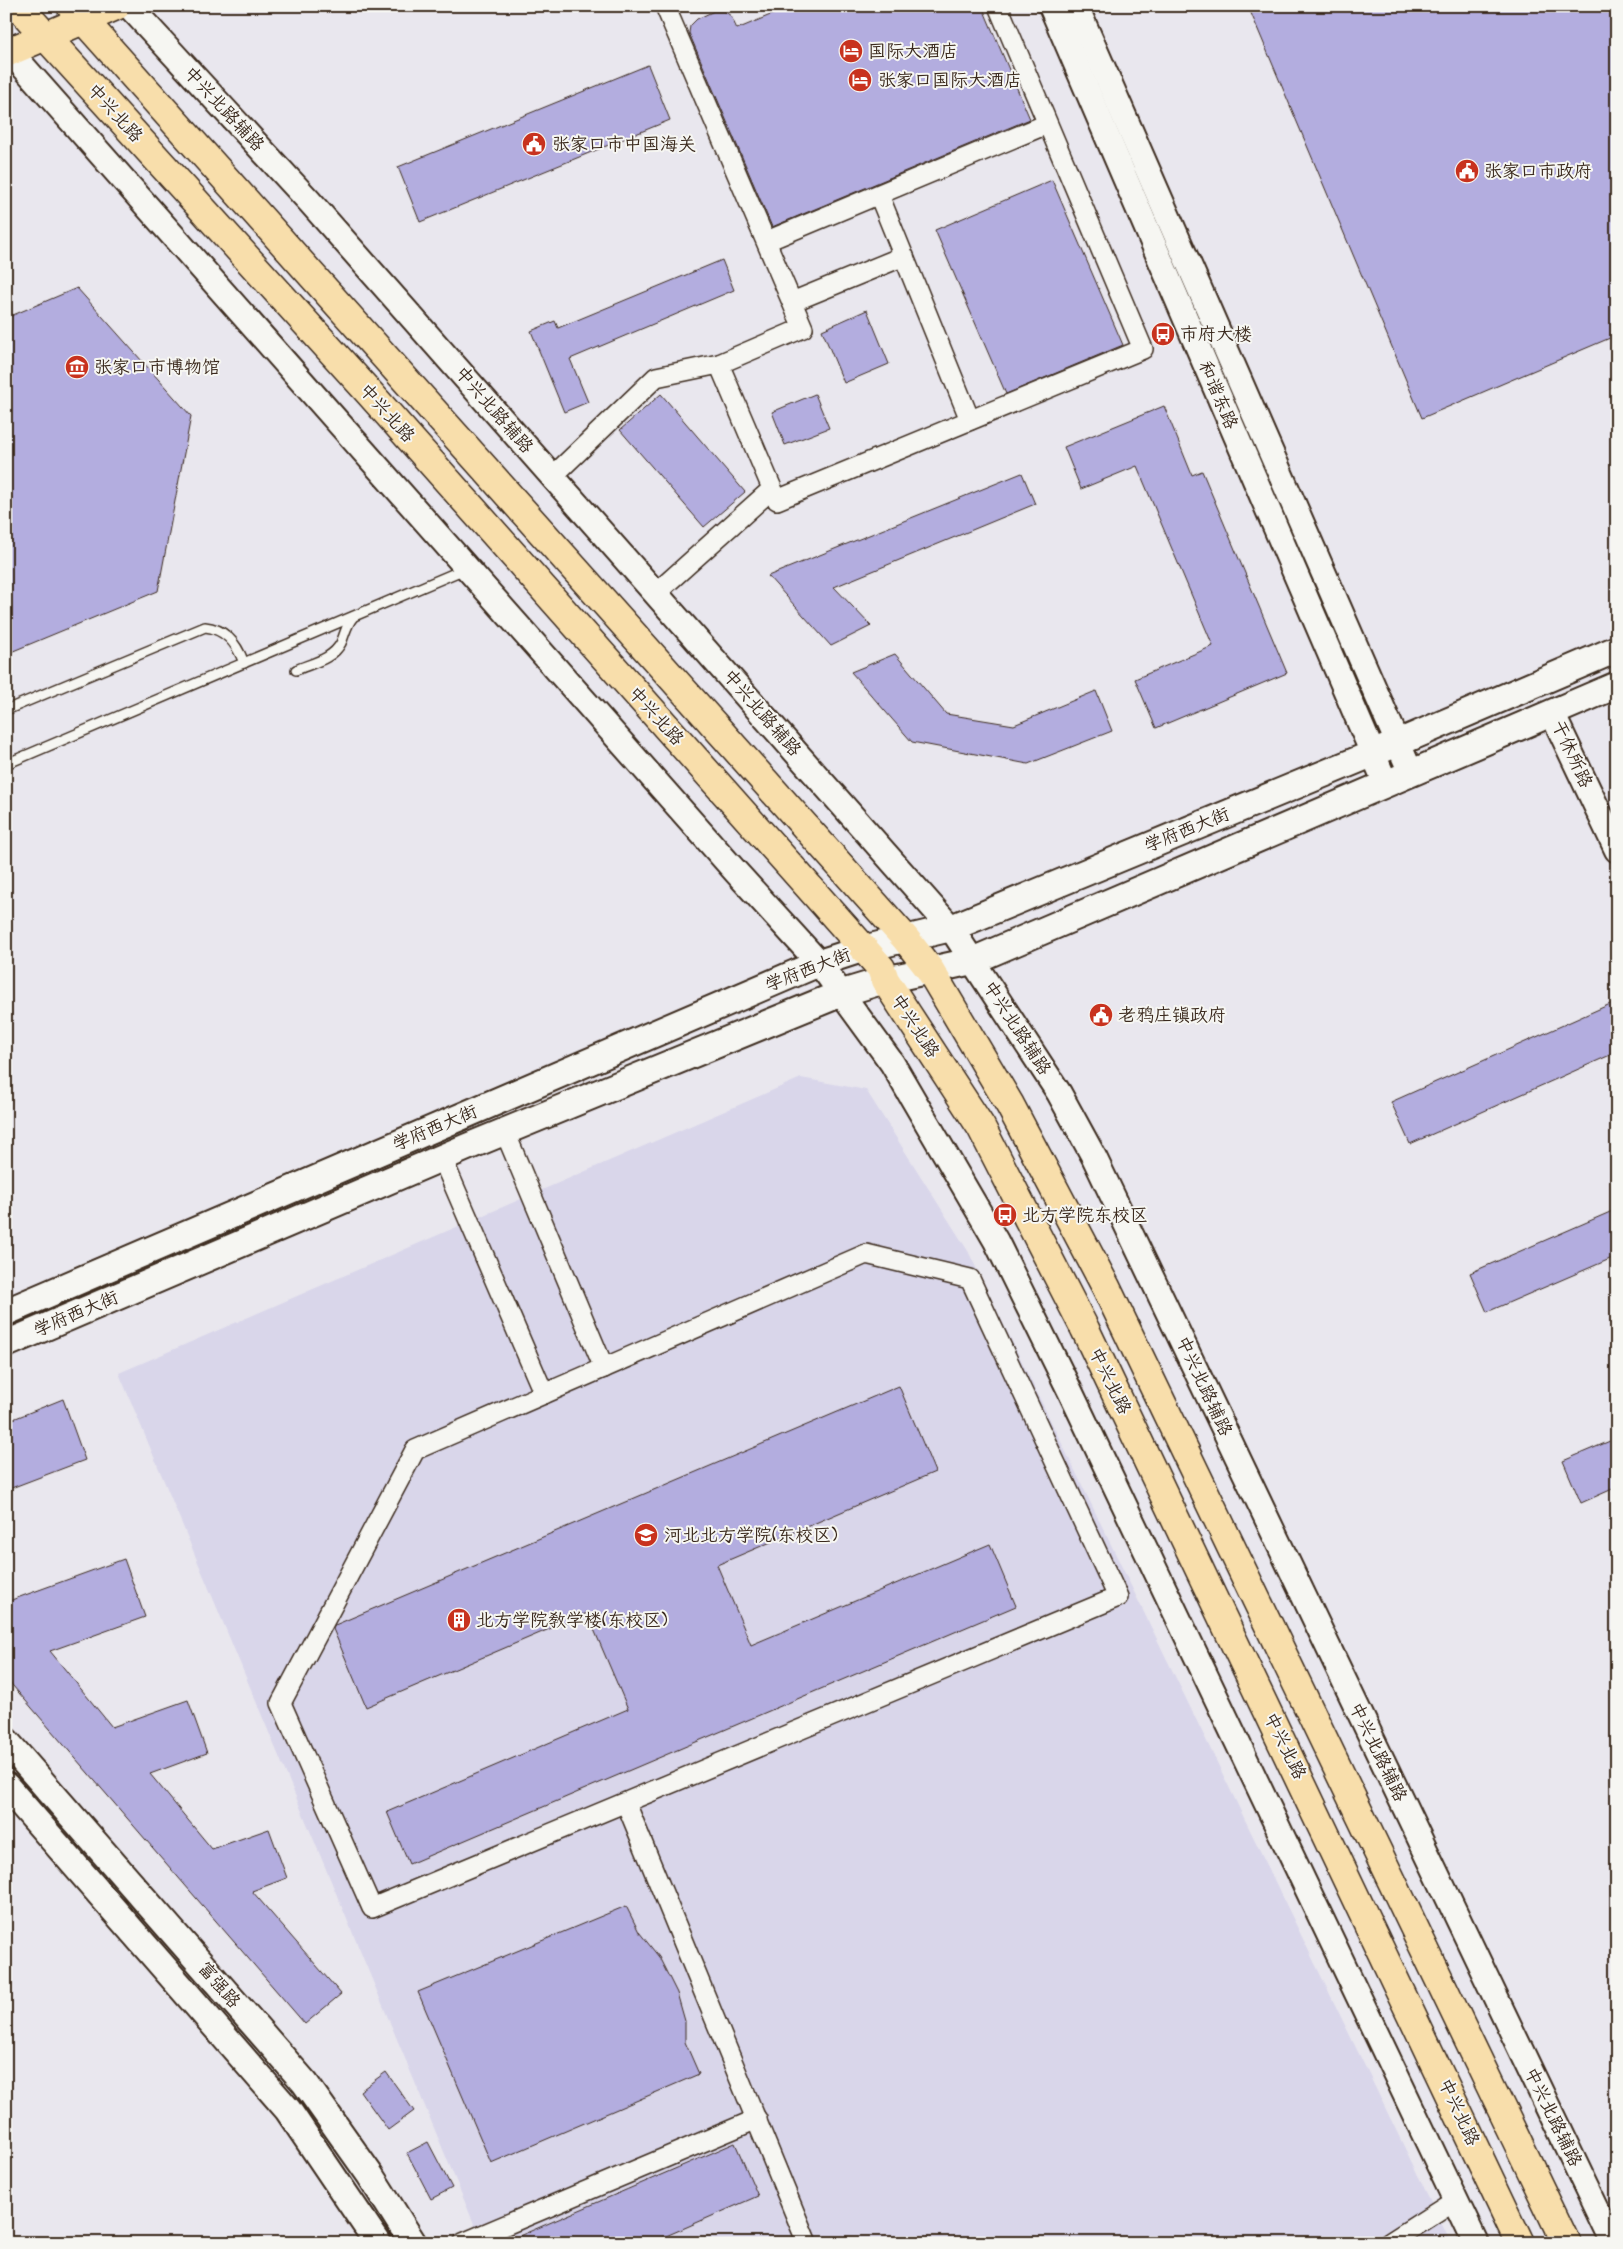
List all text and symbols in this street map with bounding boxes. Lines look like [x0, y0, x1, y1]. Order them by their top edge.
hotel icon: 国际大酒店 [838, 38, 864, 64]
place label: 国际大酒店 [868, 39, 958, 64]
street label: 中兴北路辅路 [178, 61, 270, 157]
hotel icon: 张家口国际大酒店 [847, 67, 873, 93]
place label: 张家口国际大酒店 [878, 68, 1022, 93]
street label: 中兴北路 [82, 78, 148, 148]
public building icon: 张家口市中国海关 [521, 131, 547, 157]
place label: 张家口市中国海关 [552, 132, 696, 157]
public building icon: 张家口市政府 [1454, 158, 1480, 184]
place label: 张家口市政府 [1484, 159, 1592, 184]
bus stop icon: 市府大楼 [1150, 321, 1176, 347]
place label: 市府大楼 [1180, 322, 1252, 347]
museum icon: 张家口市博物馆 [64, 354, 90, 380]
place label: 张家口市博物馆 [94, 355, 220, 380]
street label: 和谐东路 [1192, 357, 1244, 433]
street label: 中兴北路辅路 [449, 361, 539, 459]
street label: 中兴北路 [354, 378, 420, 448]
street label: 中兴北路辅路 [717, 664, 807, 762]
street label: 中兴北路 [623, 681, 689, 751]
street label: 干休所路 [1545, 716, 1599, 792]
street label: 学府西大街 [1141, 802, 1233, 858]
street label: 学府西大街 [762, 942, 854, 998]
street label: 中兴北路辅路 [977, 976, 1057, 1080]
street label: 中兴北路 [885, 989, 945, 1063]
public building icon: 老鸦庄镇政府 [1088, 1002, 1114, 1028]
place label: 老鸦庄镇政府 [1118, 1003, 1226, 1028]
street label: 学府西大街 [389, 1099, 481, 1157]
bus stop icon: 北方学院东校区 [992, 1202, 1018, 1228]
place label: 北方学院东校区 [1022, 1203, 1148, 1228]
street label: 学府西大街 [30, 1285, 122, 1343]
street label: 中兴北路辅路 [1170, 1332, 1238, 1440]
street label: 中兴北路 [1083, 1343, 1137, 1419]
school or university icon: 河北北方学院(东校区) [633, 1522, 659, 1548]
place label: 河北北方学院(东校区) [664, 1523, 838, 1548]
building icon: 北方学院教学楼(东校区) [446, 1607, 472, 1633]
place label: 北方学院教学楼(东校区) [476, 1608, 668, 1633]
street label: 中兴北路辅路 [1343, 1698, 1413, 1806]
street label: 中兴北路 [1258, 1708, 1312, 1784]
street label: 富强路 [192, 1956, 246, 2014]
street label: 中兴北路辅路 [1518, 2063, 1588, 2171]
street label: 中兴北路 [1432, 2074, 1486, 2150]

